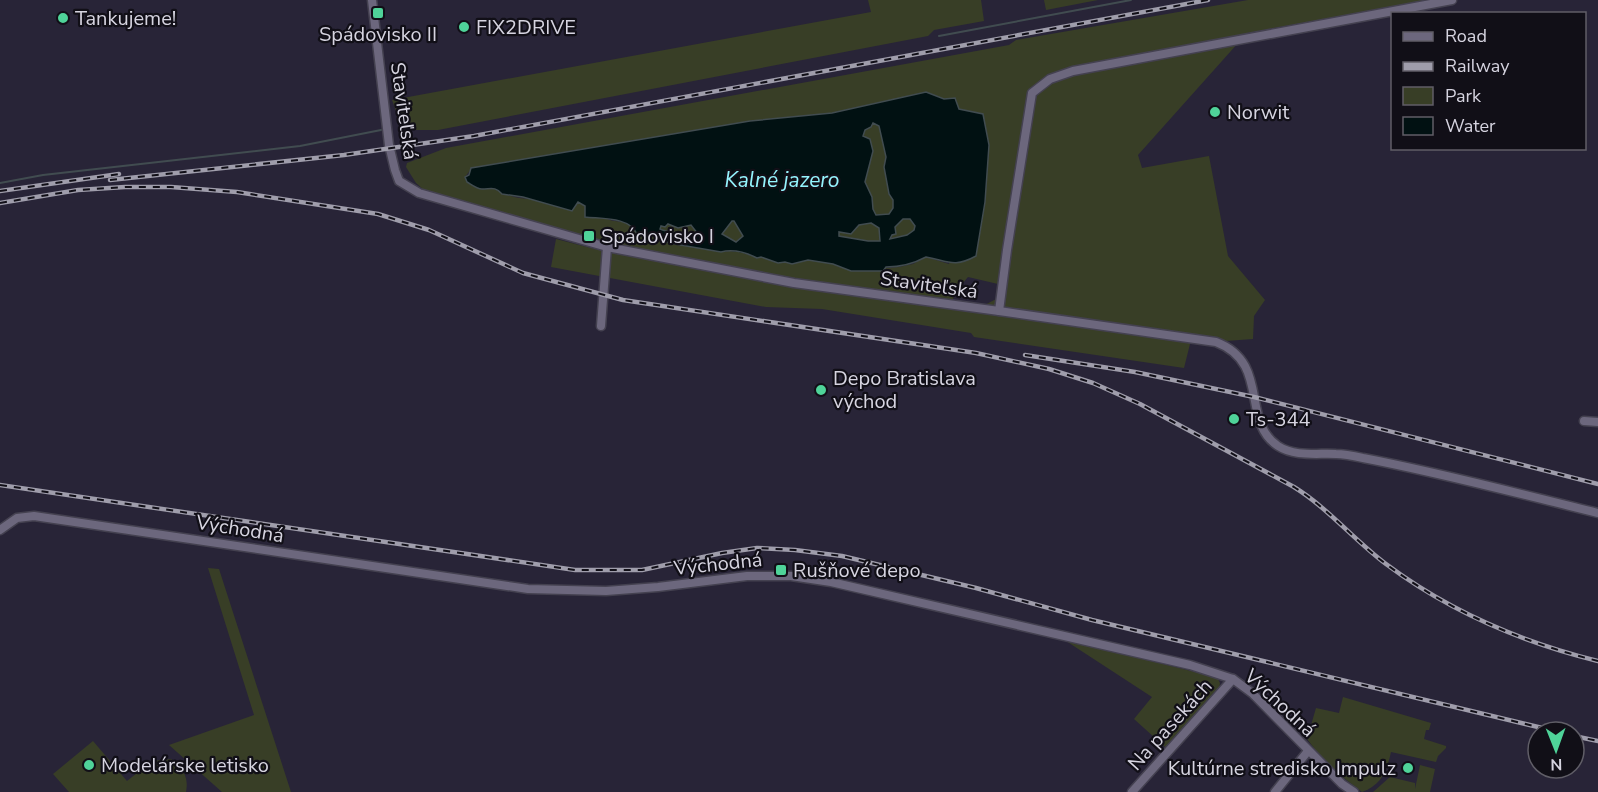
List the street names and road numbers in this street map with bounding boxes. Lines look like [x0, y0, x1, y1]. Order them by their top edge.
street label: Staviteľská [384, 61, 424, 161]
street label: Staviteľská [879, 265, 979, 305]
street label: Východná [193, 509, 286, 549]
street label: Východná [671, 546, 764, 582]
street label: Východná [1238, 662, 1322, 743]
street label: Na pasekách [1122, 674, 1218, 776]

